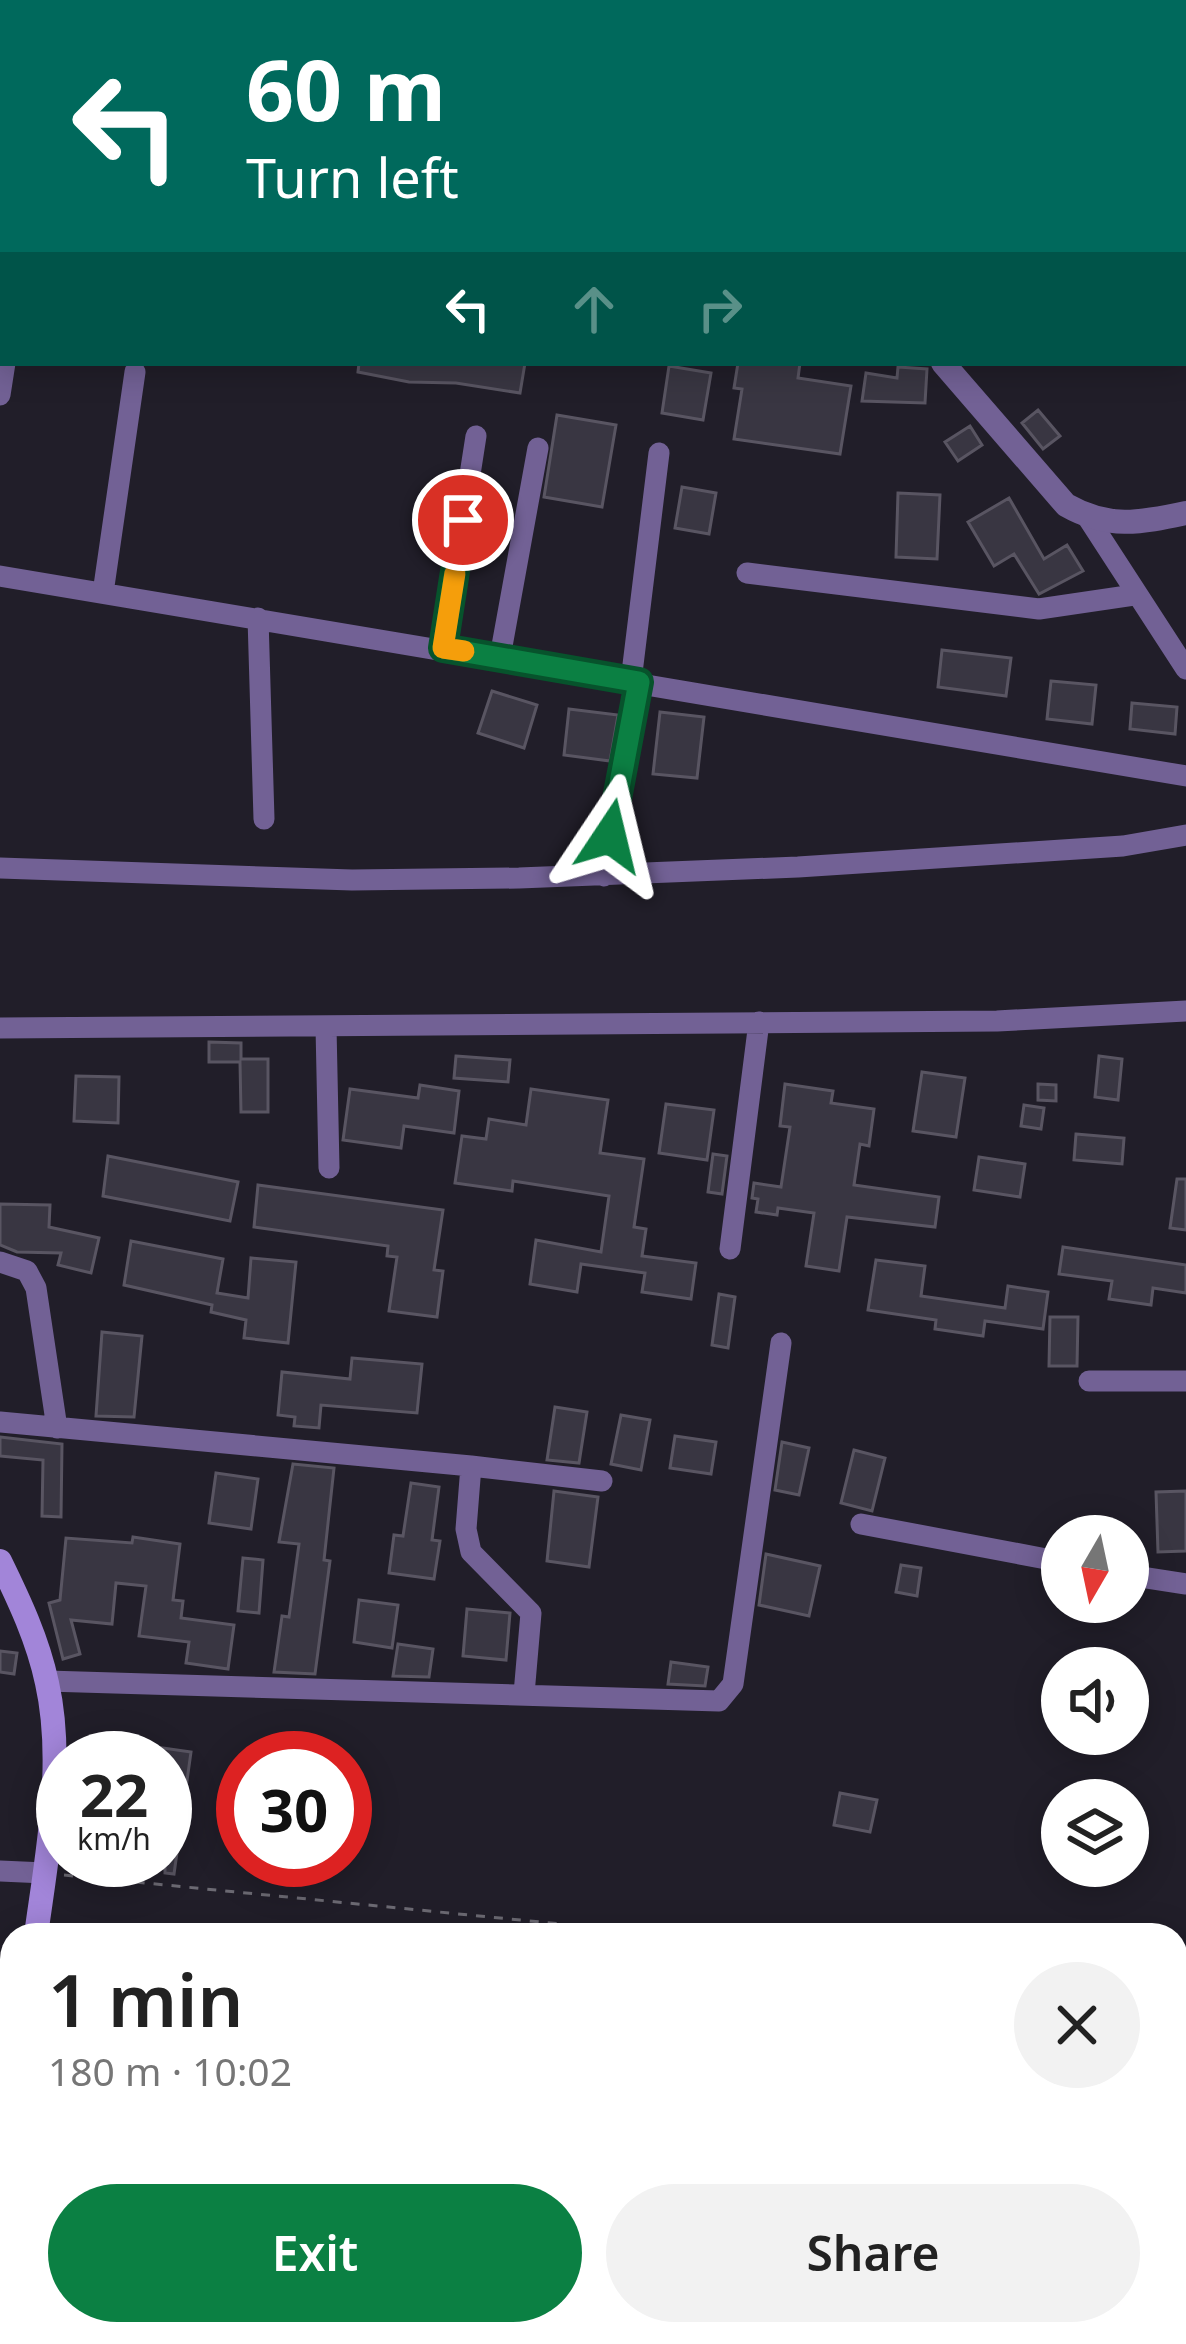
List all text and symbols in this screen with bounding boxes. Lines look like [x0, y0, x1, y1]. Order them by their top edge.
text: 60 m [246, 31, 446, 146]
icon: left [48, 48, 204, 204]
text: Turn left [246, 140, 459, 214]
icon: left [435, 276, 501, 342]
icon: ahead [561, 276, 627, 342]
icon: right [687, 276, 753, 342]
pin [412, 469, 514, 571]
icon: arrive [430, 487, 496, 553]
position arrow [547, 773, 673, 899]
north arrow [1041, 1515, 1149, 1623]
map controls [1041, 1515, 1149, 1887]
button: sound [1041, 1647, 1149, 1755]
speed limit sign: 30 [216, 1731, 372, 1887]
text: 22 [80, 1753, 148, 1835]
button: layers [1041, 1779, 1149, 1887]
text: km/h [77, 1818, 151, 1859]
text: 1 min [48, 1950, 243, 2048]
button: close [1014, 1962, 1140, 2088]
text: 180 m · 10:02 [48, 2044, 292, 2097]
button: Exit [48, 2184, 582, 2322]
button: Share [606, 2184, 1140, 2322]

